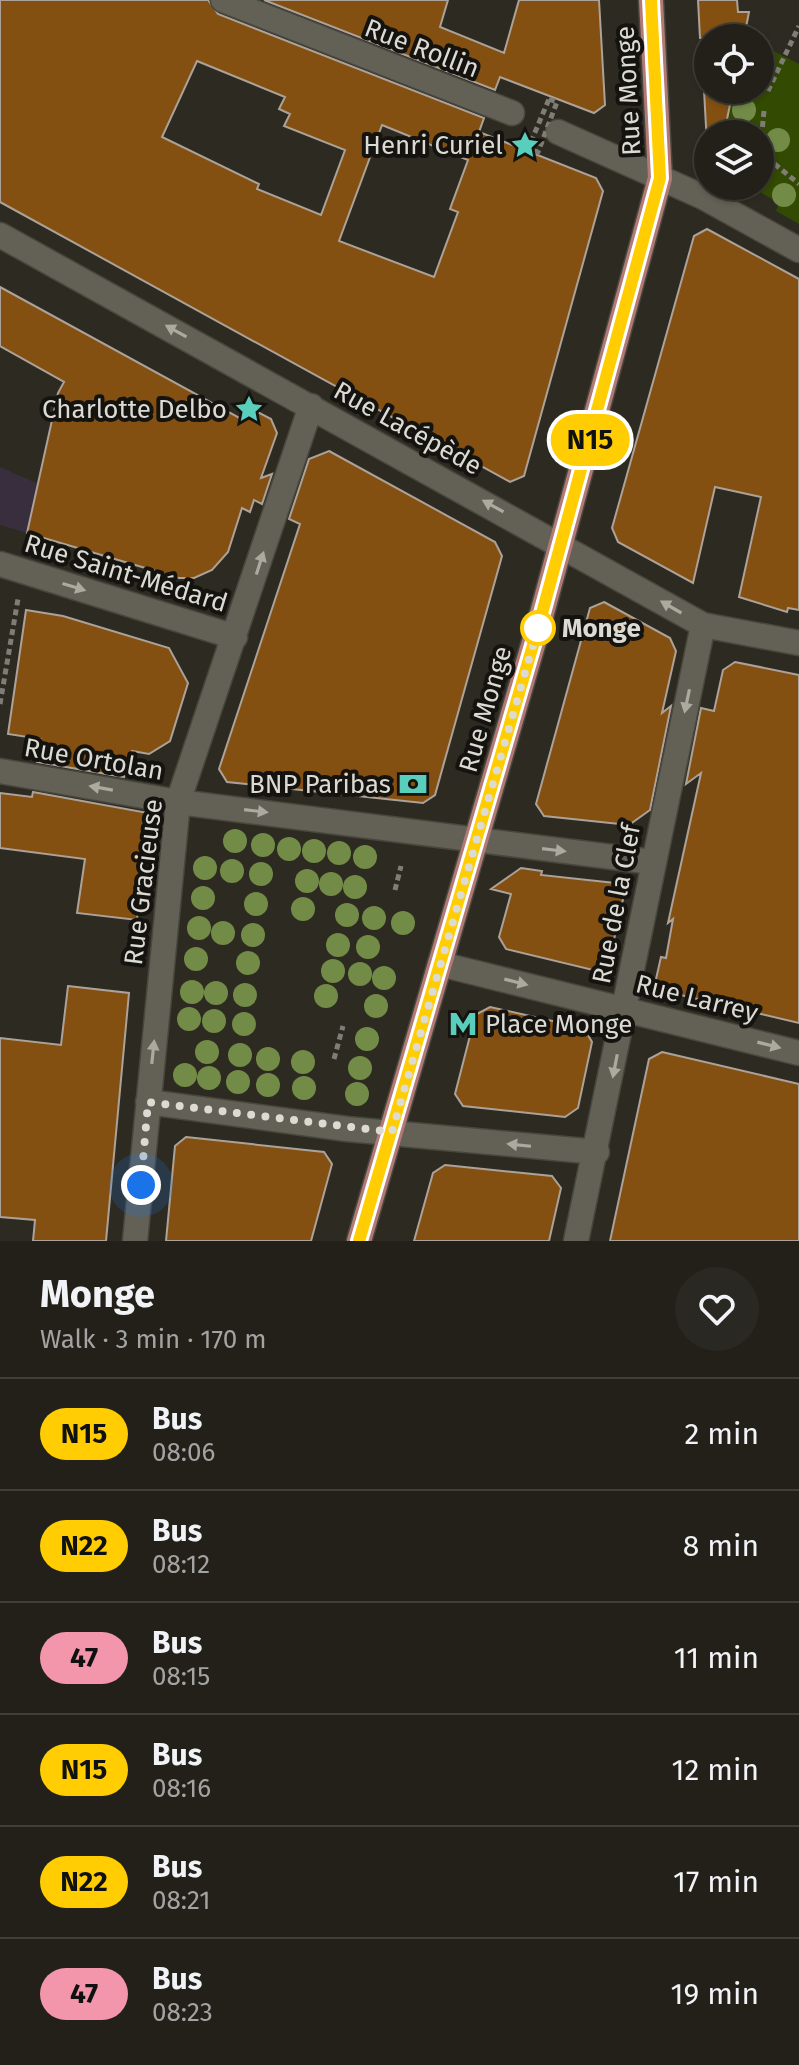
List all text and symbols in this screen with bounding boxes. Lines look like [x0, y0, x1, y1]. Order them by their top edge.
street label: Rue Rollin [360, 12, 484, 84]
map controls [694, 24, 774, 200]
button: locate [694, 24, 774, 104]
street label: Rue Monge [610, 25, 647, 157]
button: layers [694, 120, 774, 200]
place label: Henri Curiel [363, 130, 503, 161]
place icon: Henri Curiel [510, 130, 540, 160]
one-way arrow [164, 325, 187, 338]
street label: Rue Lacépède [328, 375, 487, 482]
place label: Charlotte Delbo [42, 394, 227, 425]
place icon: Charlotte Delbo [234, 394, 264, 424]
line badge: N15 [544, 414, 636, 466]
text: N15 [567, 423, 613, 456]
one-way arrow [482, 500, 505, 513]
street label: Rue Saint-Médard [21, 528, 231, 619]
one-way arrow [254, 551, 267, 575]
one-way arrow [63, 581, 87, 594]
one-way arrow [660, 600, 683, 614]
marker: Monge [521, 611, 555, 645]
place label: Monge [562, 613, 641, 644]
street label: Rue Monge [453, 642, 518, 776]
one-way arrow [680, 689, 693, 714]
street label: Rue Ortolan [22, 732, 166, 787]
place label: BNP Paribas [249, 769, 391, 800]
bank icon: BNP Paribas [398, 769, 428, 799]
one-way arrow [89, 782, 114, 794]
street label: Rue Gracieuse [118, 797, 169, 967]
one-way arrow [244, 804, 269, 817]
street label: Rue de la Clef [586, 820, 648, 986]
one-way arrow [542, 843, 567, 856]
street label: Rue Larrey [633, 968, 761, 1029]
one-way arrow [504, 977, 529, 989]
metro station icon: Place Monge [448, 1009, 478, 1039]
place label: Place Monge [485, 1009, 632, 1040]
one-way arrow [147, 1039, 160, 1064]
one-way arrow [756, 1039, 781, 1051]
one-way arrow [608, 1054, 620, 1079]
one-way arrow [506, 1138, 531, 1151]
your location [121, 1165, 161, 1205]
button: heart [675, 1267, 759, 1351]
text: Monge [40, 1271, 155, 1317]
text: Walk · 3 min · 170 m [40, 1324, 266, 1355]
text: Bus [152, 1401, 202, 1437]
text: 2 min [684, 1416, 759, 1452]
text: N15 [61, 1417, 107, 1450]
text: 08:06 [152, 1437, 215, 1468]
text: Bus [152, 1513, 202, 1549]
text: 8 min [683, 1528, 759, 1564]
text: N22 [60, 1529, 108, 1562]
text: 08:12 [152, 1549, 210, 1580]
text: Bus [152, 1625, 202, 1661]
text: 11 min [674, 1640, 759, 1676]
text: 47 [70, 1641, 98, 1674]
text: 08:15 [152, 1661, 210, 1692]
text: Bus [152, 1737, 202, 1773]
text: 12 min [671, 1752, 759, 1788]
text: N15 [61, 1753, 107, 1786]
text: 08:16 [152, 1773, 211, 1804]
text: Bus [152, 1849, 202, 1885]
text: 17 min [673, 1864, 759, 1900]
text: N22 [60, 1865, 108, 1898]
text: 08:21 [152, 1885, 211, 1916]
text: Bus [152, 1961, 202, 1997]
text: 19 min [671, 1976, 759, 2012]
text: 47 [70, 1977, 98, 2010]
text: 08:23 [152, 1997, 213, 2028]

